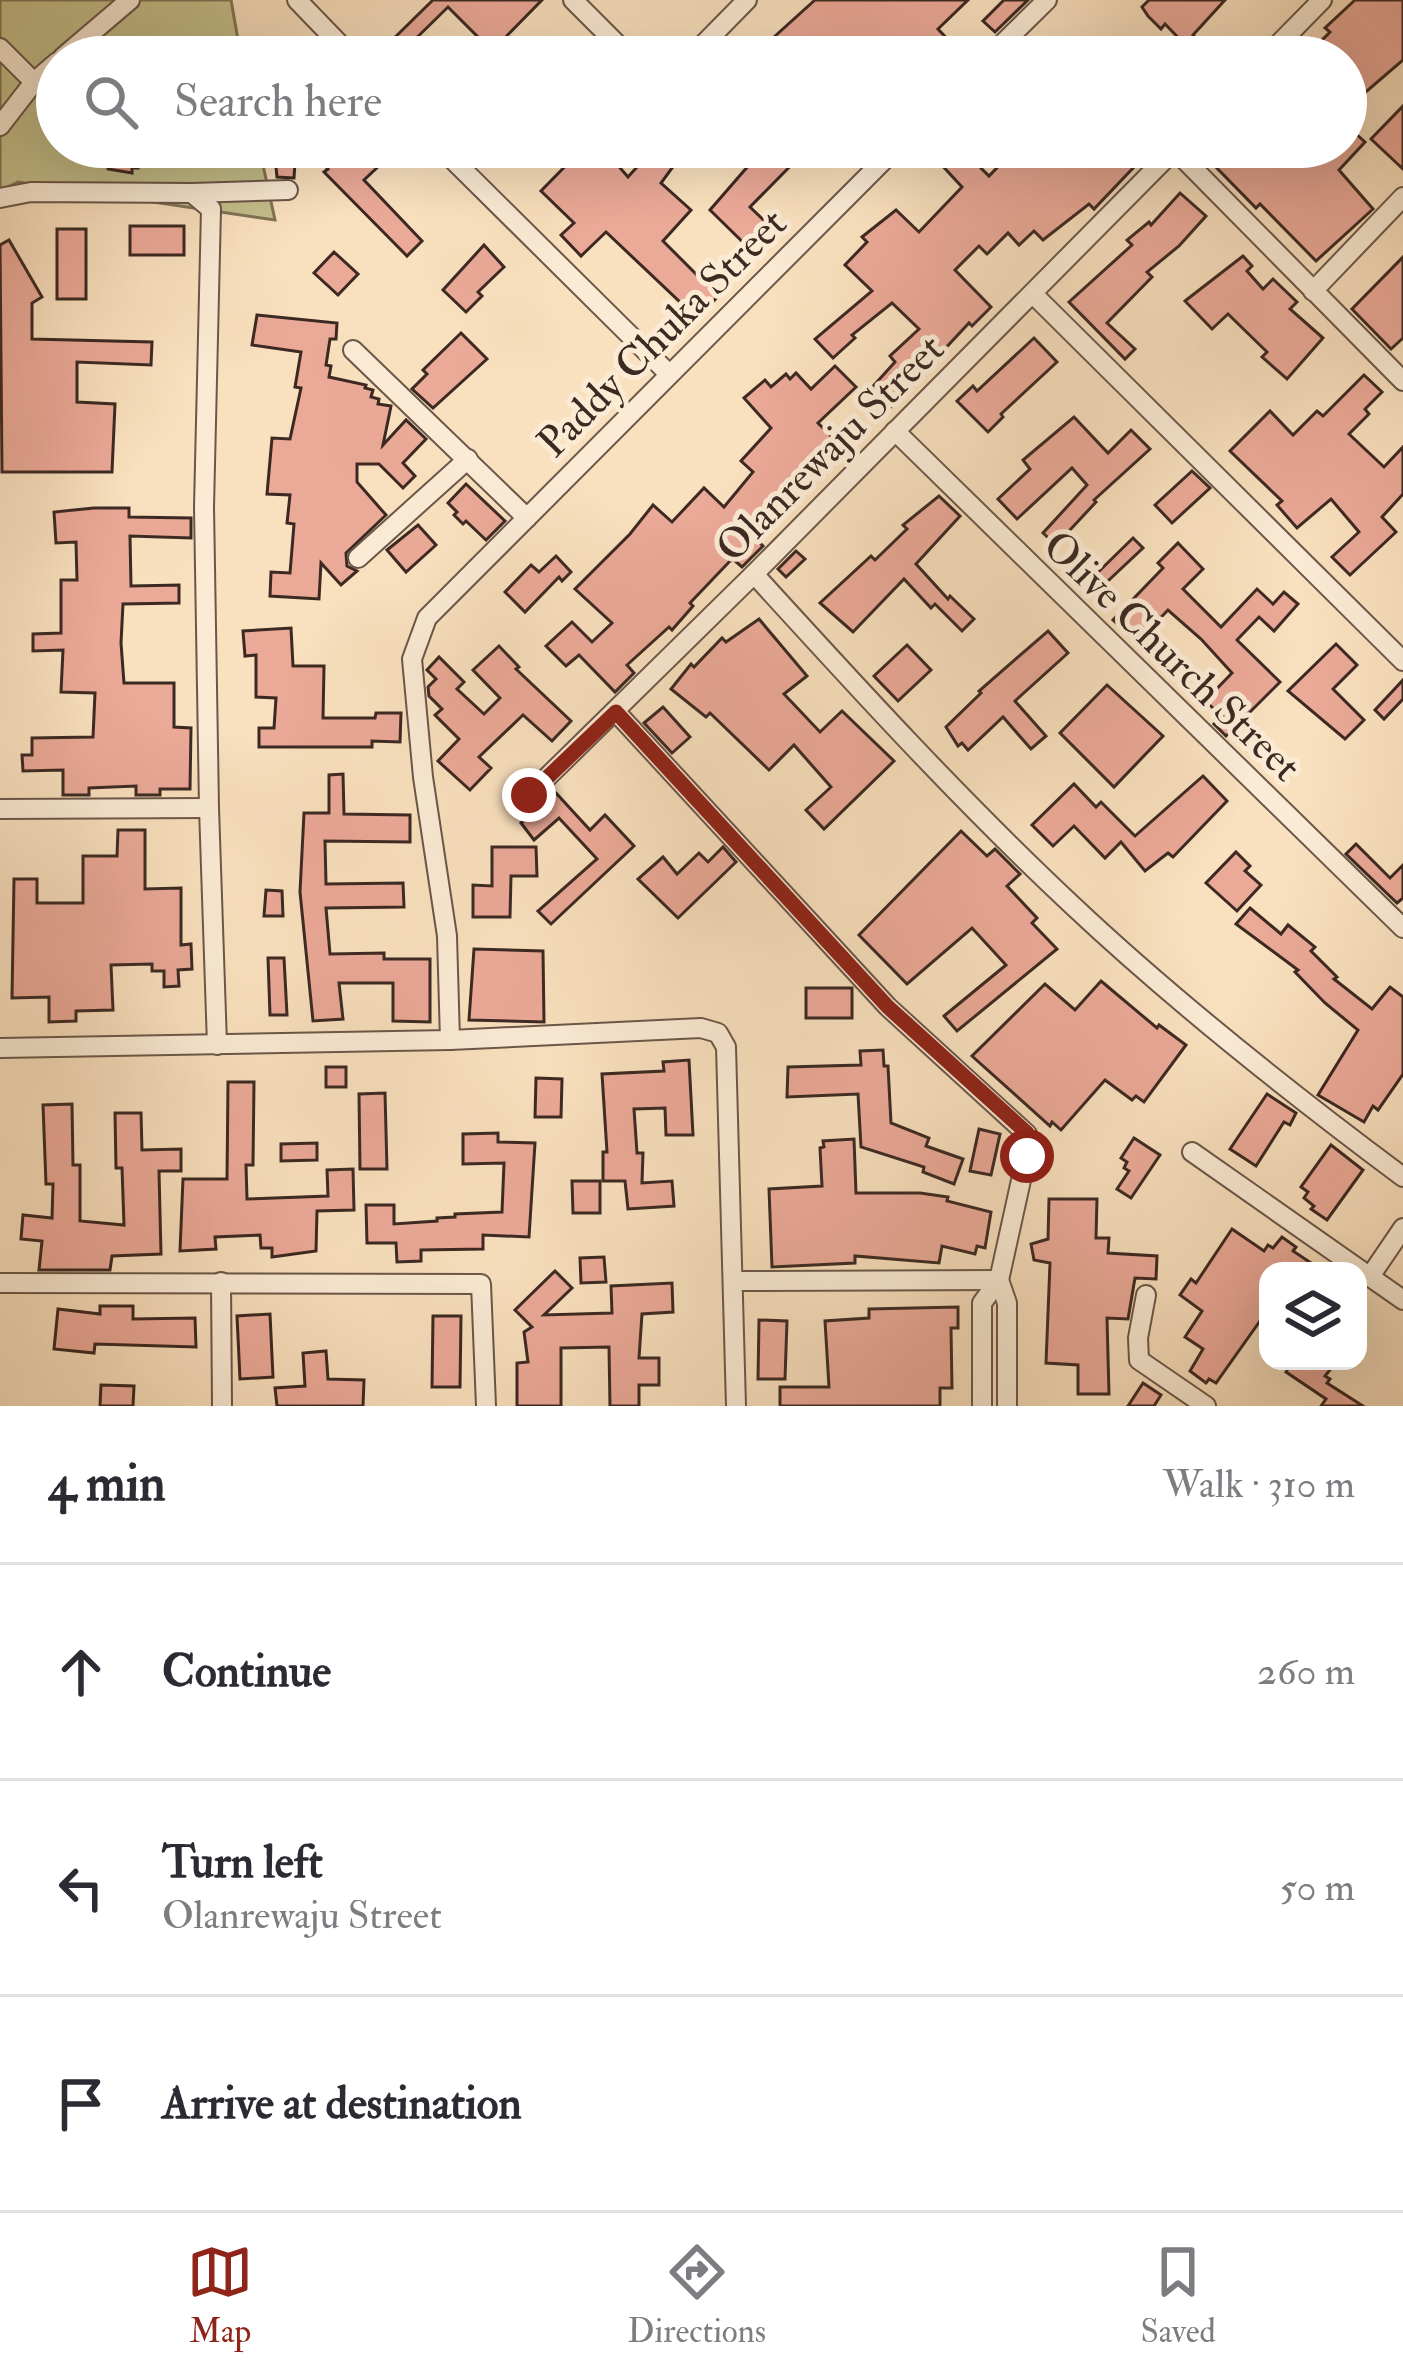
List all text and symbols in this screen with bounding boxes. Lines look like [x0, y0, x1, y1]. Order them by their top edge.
search box [36, 36, 1367, 168]
icon: search [78, 69, 144, 135]
text: Search here [174, 74, 382, 130]
street label: Paddy Chuka Street [527, 198, 798, 469]
street label: Olanrewaju Street [705, 323, 955, 573]
street label: Olive Church Street [1032, 520, 1311, 793]
route end [502, 768, 556, 822]
route start [1000, 1129, 1054, 1183]
map controls [1259, 1262, 1367, 1370]
button: layers [1259, 1262, 1367, 1370]
text: 4 min [48, 1452, 166, 1516]
text: Walk · 310 m [1163, 1460, 1355, 1509]
icon: ahead [48, 1639, 114, 1705]
text: Continue [162, 1644, 331, 1700]
text: 260 m [1257, 1647, 1355, 1696]
text: Turn left [162, 1835, 323, 1891]
icon: left [48, 1855, 114, 1921]
text: 50 m [1280, 1863, 1355, 1912]
text: Olanrewaju Street [162, 1891, 442, 1940]
icon: arrive [48, 2071, 114, 2137]
text: Arrive at destination [162, 2076, 522, 2132]
tab: Map [187, 2239, 253, 2352]
tab: Directions [628, 2239, 766, 2352]
tab: Saved [1140, 2239, 1216, 2352]

